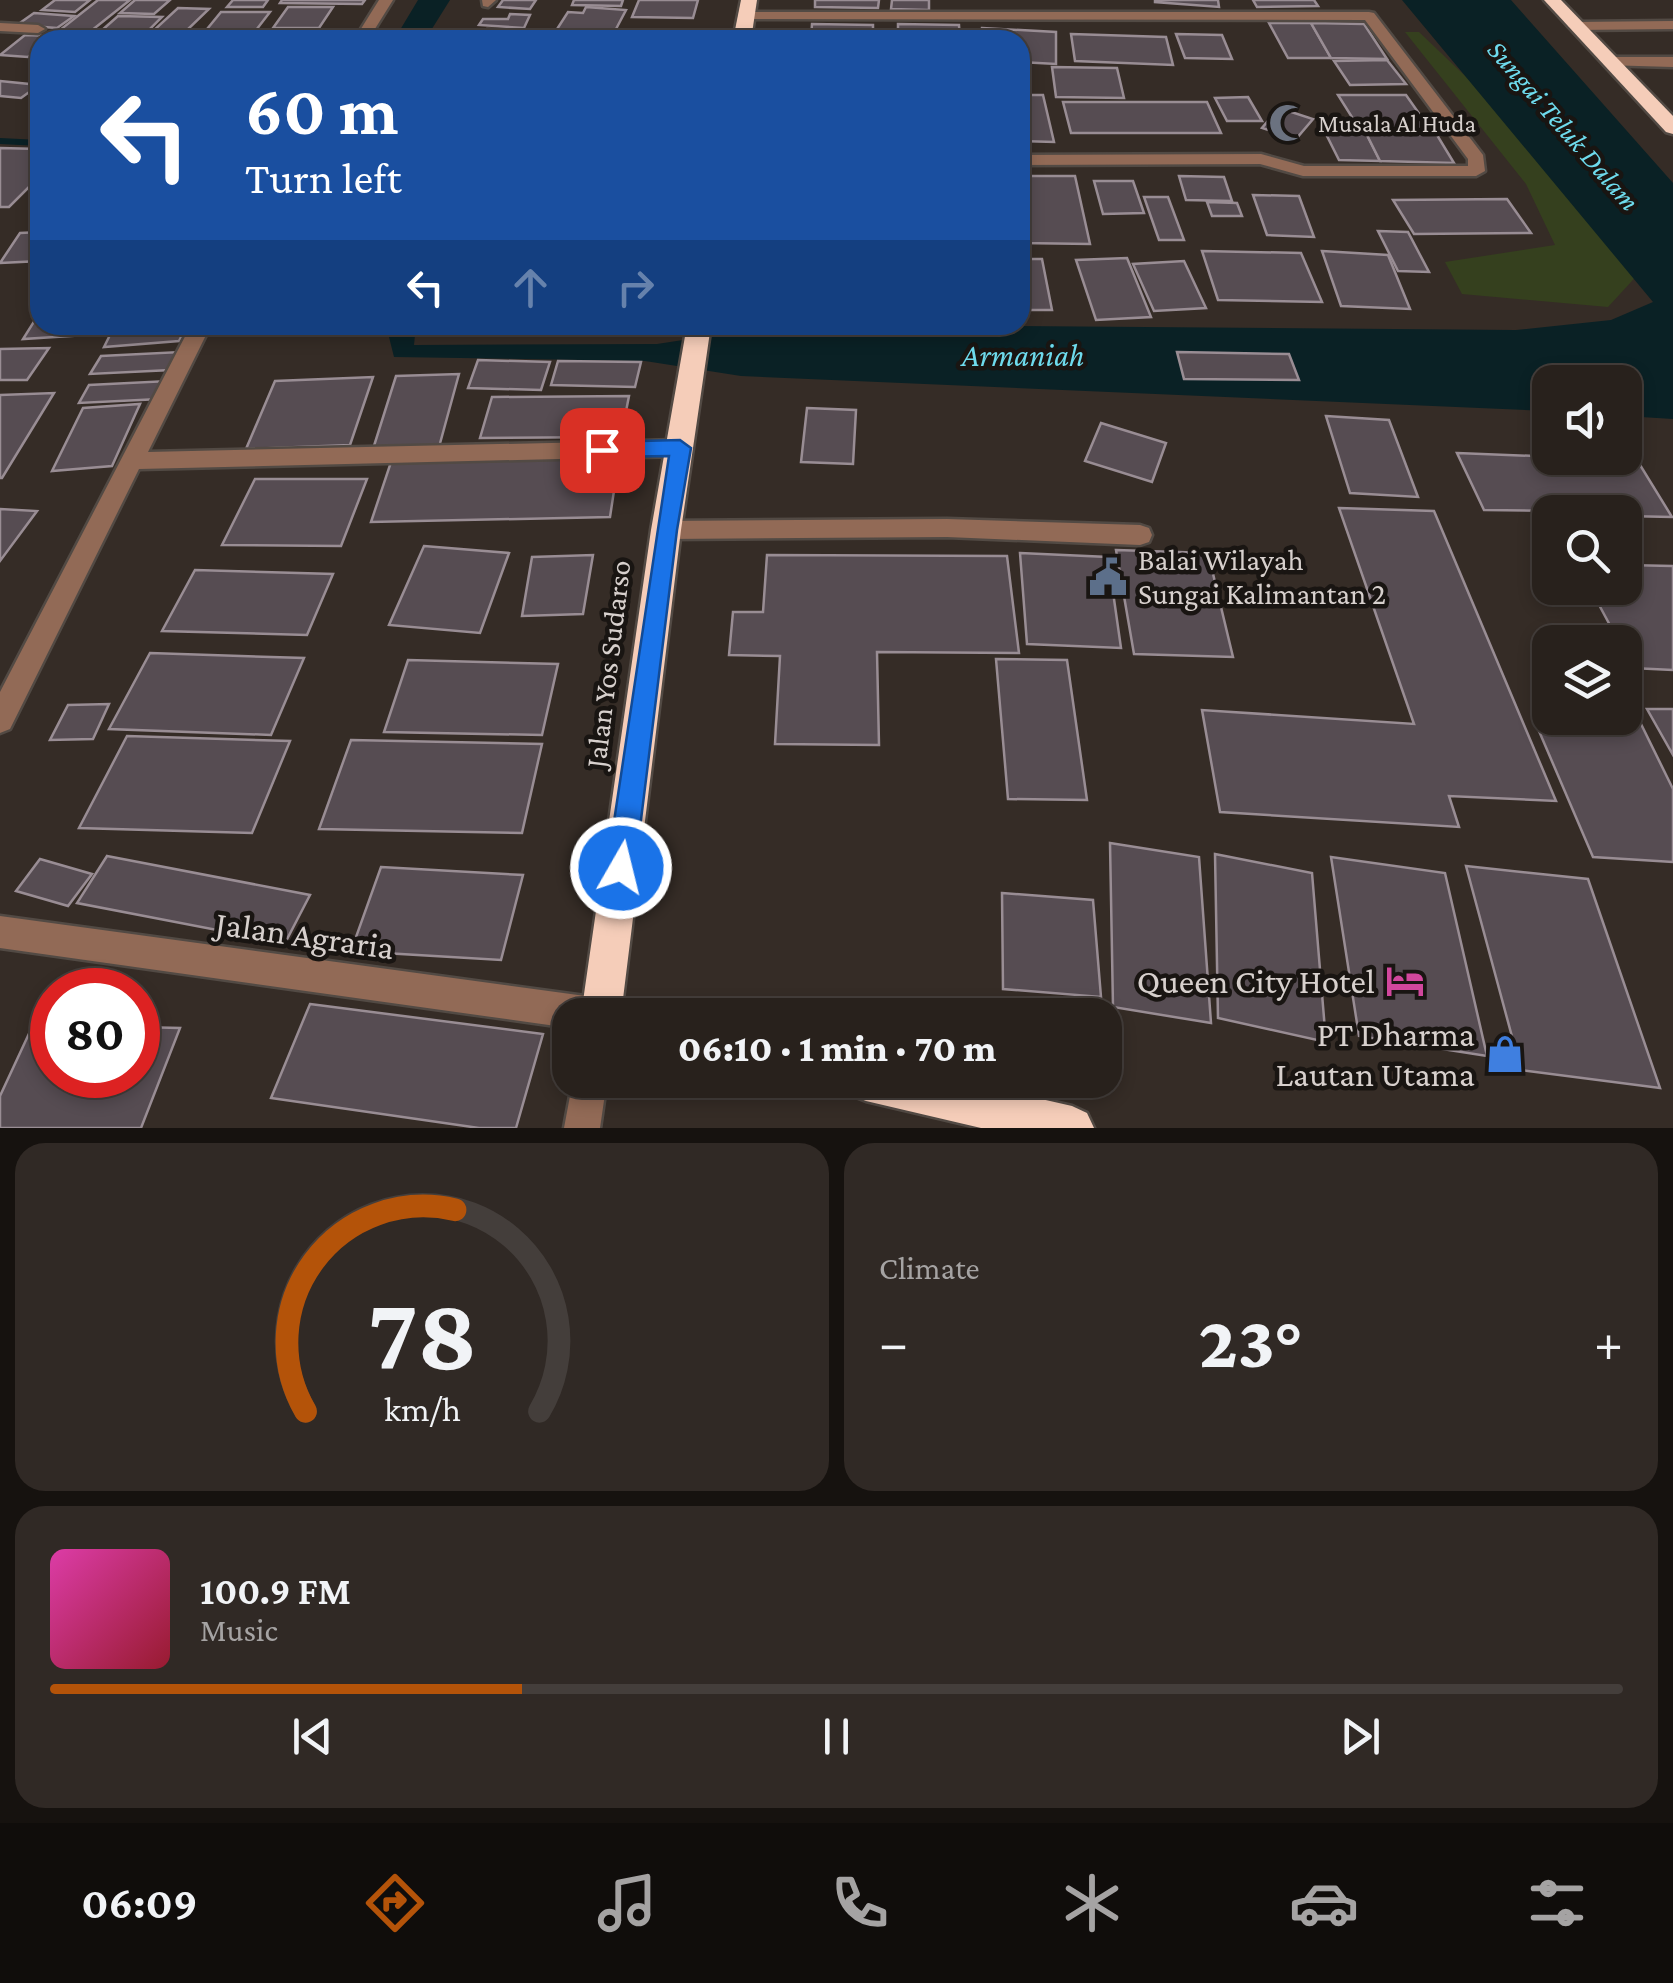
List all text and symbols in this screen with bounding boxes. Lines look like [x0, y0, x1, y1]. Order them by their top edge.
water label: Sungai Teluk Dalam [1481, 34, 1646, 217]
icon: left [80, 70, 210, 200]
text: 60 m [245, 71, 398, 149]
mosque icon: Musala Al Huda [1267, 102, 1309, 144]
place label: Musala Al Huda [1318, 110, 1477, 137]
text: Turn left [245, 153, 402, 203]
icon: left [398, 260, 453, 315]
icon: ahead [503, 260, 558, 315]
icon: right [608, 260, 663, 315]
water label: Armaniah [959, 337, 1085, 373]
map controls [1532, 365, 1642, 735]
button: sound [1532, 365, 1642, 475]
pin [560, 408, 645, 493]
icon: arrive [575, 423, 630, 478]
button: search [1532, 495, 1642, 605]
place label: Balai Wilayah Sungai Kalimantan 2 [1138, 543, 1386, 611]
public building icon: Balai Wilayah Sungai Kalimantan 2 [1087, 556, 1129, 598]
street label: Jalan Yos Sudarso [578, 558, 637, 773]
button: layers [1532, 625, 1642, 735]
position arrow [569, 816, 673, 920]
street label: Jalan Agraria [210, 903, 397, 967]
hotel icon: Queen City Hotel [1384, 960, 1426, 1002]
place label: Queen City Hotel [1137, 962, 1375, 1001]
speed limit sign: 80 [30, 968, 160, 1098]
place label: PT Dharma Lautan Utama [1275, 1015, 1475, 1094]
text: 06:10 · 1 min · 70 m [678, 1027, 996, 1069]
shop icon: PT Dharma Lautan Utama [1484, 1033, 1526, 1075]
text: Climate [879, 1250, 980, 1286]
text: 78 [367, 1276, 477, 1391]
text: 23° [1199, 1300, 1303, 1383]
text: − [879, 1312, 908, 1373]
text: + [1594, 1312, 1623, 1373]
text: km/h [383, 1389, 461, 1429]
text: 100.9 FM [200, 1570, 351, 1612]
text: Music [200, 1612, 278, 1648]
icon: previous [285, 1709, 340, 1764]
icon: pause [809, 1709, 864, 1764]
icon: next [1333, 1709, 1388, 1764]
icon: directions [360, 1868, 430, 1938]
icon: music [592, 1868, 662, 1938]
icon: phone [825, 1868, 895, 1938]
icon: climate [1057, 1868, 1127, 1938]
icon: car [1289, 1868, 1359, 1938]
icon: filters [1522, 1868, 1592, 1938]
text: 06:09 [81, 1878, 198, 1928]

